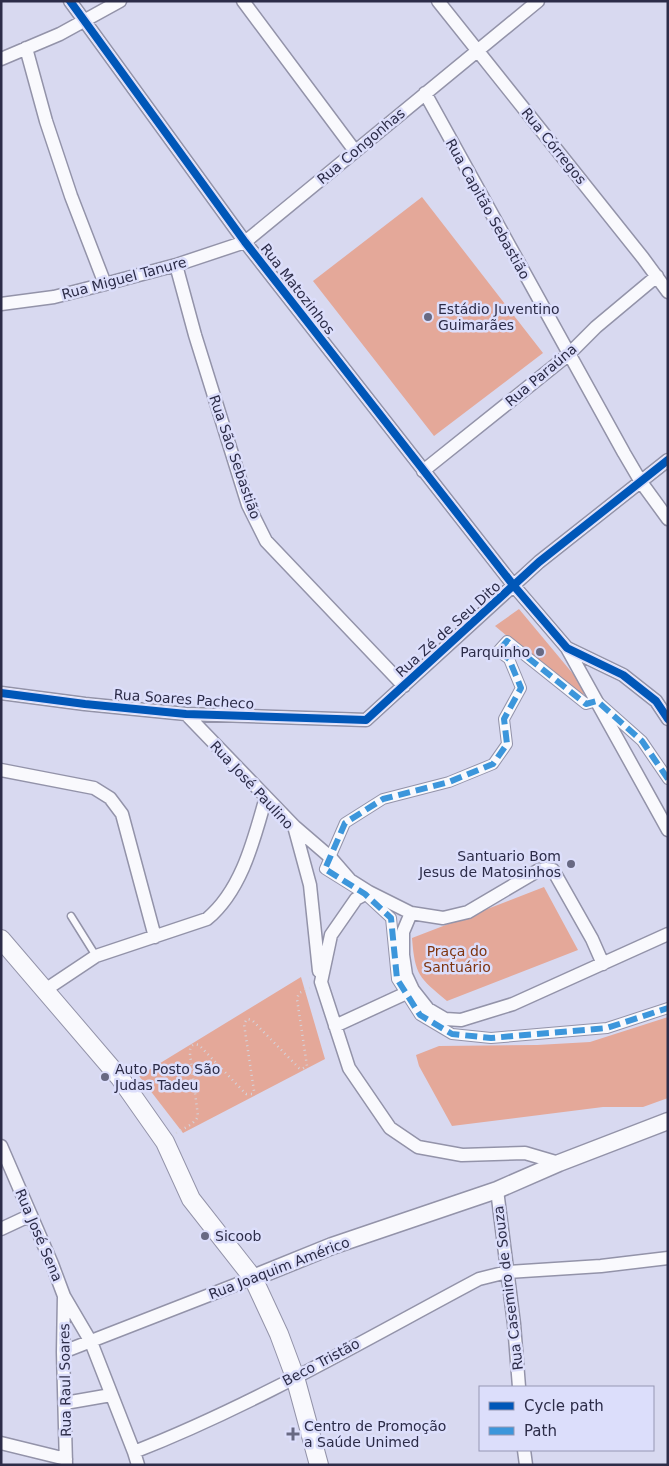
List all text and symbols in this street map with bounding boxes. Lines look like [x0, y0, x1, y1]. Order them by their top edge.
street label: Rua Congonhas [314, 105, 408, 187]
street label: Rua Córregos [518, 105, 590, 187]
street label: Rua Capitão Sebastião [443, 136, 533, 282]
street label: Rua Matozinhos [258, 241, 338, 337]
street label: Rua Miguel Tanure [60, 254, 188, 302]
place label: Estádio Juventino Guimarães [438, 301, 560, 333]
marker: Estádio Juventino Guimarães [422, 311, 434, 323]
street label: Rua Paraúna [502, 341, 580, 409]
street label: Rua São Sebastião [206, 393, 264, 521]
street label: Rua Zé de Seu Dito [392, 578, 504, 680]
place label: Parquinho [460, 644, 530, 660]
marker: Parquinho [534, 646, 546, 658]
street label: Rua Soares Pacheco [113, 686, 255, 712]
street label: Rua José Paulino [207, 738, 297, 832]
place label: Santuario Bom Jesus de Matosinhos [418, 848, 561, 880]
marker: Santuario Bom Jesus de Matosinhos [565, 858, 577, 870]
park label: Praça do Santuário [423, 943, 491, 975]
place label: Auto Posto São Judas Tadeu [114, 1061, 220, 1093]
marker: Auto Posto São Judas Tadeu [99, 1071, 111, 1083]
street label: Rua José Sena [12, 1186, 66, 1284]
street label: Rua Casemiro de Souza [490, 1205, 526, 1371]
place label: Sicoob [215, 1228, 262, 1244]
marker: Sicoob [199, 1230, 211, 1242]
street label: Rua Joaquim Américo [206, 1234, 352, 1302]
street label: Rua Raul Soares [56, 1323, 74, 1437]
street label: Beco Tristão [280, 1335, 362, 1389]
legend [479, 1386, 654, 1451]
text: Cycle path [524, 1397, 604, 1415]
place label: Centro de Promoção a Saúde Unimed [304, 1418, 446, 1450]
text: Path [524, 1422, 557, 1440]
marker: Centro de Promoção a Saúde Unimed [286, 1427, 300, 1441]

